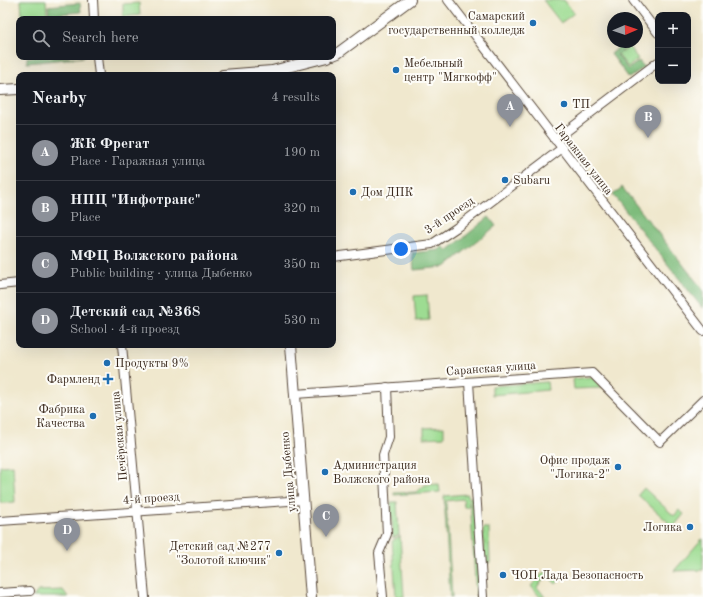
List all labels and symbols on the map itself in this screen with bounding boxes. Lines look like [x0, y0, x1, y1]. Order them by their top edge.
place label: Самарский государственный колледж [388, 11, 525, 37]
north arrow [607, 12, 643, 48]
marker: Самарский государственный колледж [528, 18, 538, 28]
place label: Мебельный центр "Мягкофф" [404, 58, 497, 84]
marker: Мебельный центр "Мягкофф" [391, 65, 401, 75]
pin: A [497, 94, 523, 127]
marker: ТП [559, 99, 569, 109]
place label: ТП [572, 99, 590, 111]
pin: B [635, 105, 661, 138]
street label: Гаражная улица [552, 122, 615, 197]
marker: Subaru [500, 175, 510, 185]
place label: Subaru [513, 175, 551, 187]
marker: Дом ДПК [348, 187, 358, 197]
place label: Дом ДПК [361, 187, 413, 199]
street label: 3-й проезд [423, 195, 476, 237]
your location [391, 239, 411, 259]
marker: Продукты 9% [102, 358, 112, 368]
place label: Продукты 9% [115, 358, 189, 370]
street label: Саранская улица [446, 360, 537, 378]
place label: Фармленд [47, 374, 100, 386]
marker: Фармленд [103, 374, 113, 384]
street label: Печёрская улица [110, 390, 130, 481]
place label: Фабрика Качества [36, 404, 85, 430]
marker: Фабрика Качества [88, 411, 98, 421]
street label: улица Дыбенко [279, 431, 298, 513]
place label: Офис продаж "Логика-2" [540, 455, 610, 481]
place label: Администрация Волжского района [333, 460, 430, 486]
marker: Офис продаж "Логика-2" [613, 462, 623, 472]
marker: Администрация Волжского района [320, 467, 330, 477]
street label: 4-й проезд [122, 491, 180, 507]
pin: C [313, 504, 339, 537]
pin: D [54, 518, 80, 551]
place label: Логика [643, 522, 682, 534]
marker: Логика [685, 522, 695, 532]
place label: Детский сад №277 "Золотой ключик" [169, 541, 271, 567]
marker: Детский сад №277 "Золотой ключик" [274, 548, 284, 558]
marker: ЧОП Лада Безопасность [498, 570, 508, 580]
place label: ЧОП Лада Безопасность [511, 570, 644, 582]

